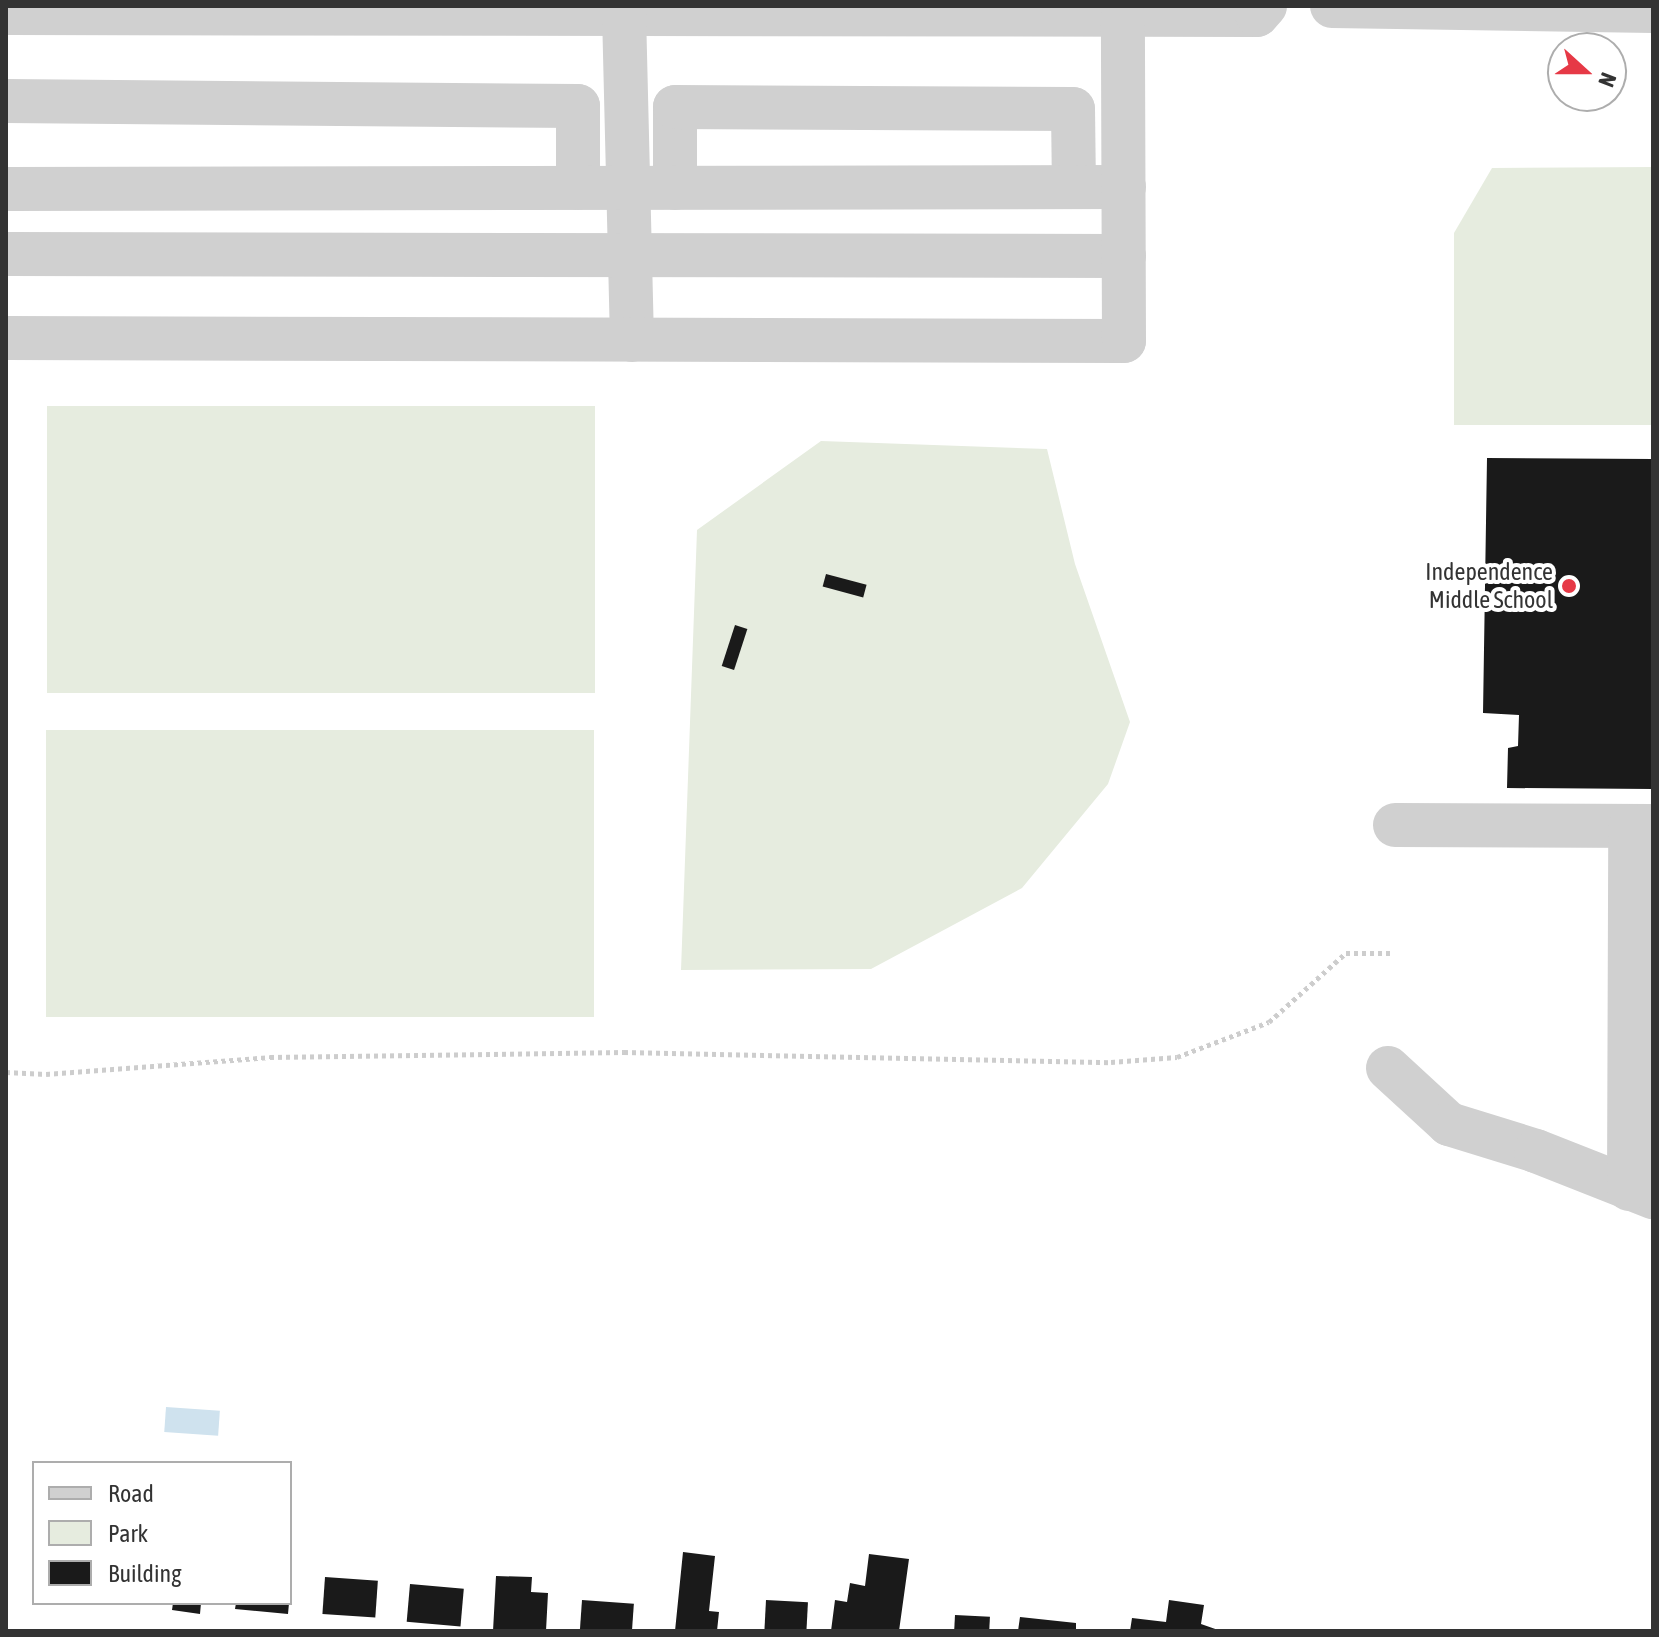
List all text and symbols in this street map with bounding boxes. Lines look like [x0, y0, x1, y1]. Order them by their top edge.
north arrow [1547, 32, 1627, 112]
text: N [1593, 69, 1622, 91]
place label: Independence Middle School [1425, 558, 1553, 614]
marker: Independence Middle School [1560, 577, 1578, 595]
legend [32, 1461, 292, 1605]
text: Road [108, 1480, 154, 1507]
text: Park [108, 1520, 148, 1547]
text: Building [108, 1560, 181, 1587]

